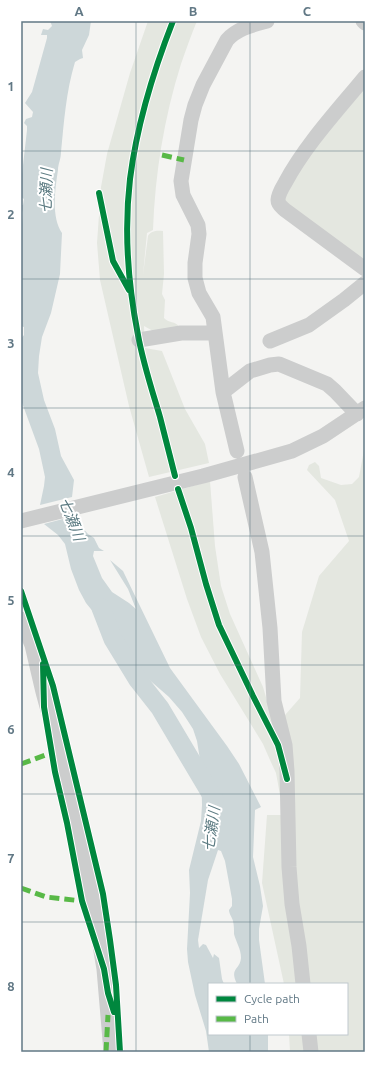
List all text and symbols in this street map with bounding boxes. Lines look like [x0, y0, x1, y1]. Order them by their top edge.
text: A [74, 4, 84, 18]
text: B [189, 4, 198, 18]
text: C [303, 4, 312, 18]
text: 1 [7, 79, 15, 93]
water label: 七瀬川 [37, 166, 55, 214]
text: 2 [7, 207, 15, 221]
text: 3 [7, 336, 15, 350]
text: 4 [7, 465, 15, 479]
water label: 七瀬川 [56, 495, 89, 545]
text: 5 [7, 593, 15, 607]
text: 6 [7, 722, 15, 736]
water label: 七瀬川 [199, 804, 223, 852]
text: 7 [7, 851, 15, 865]
text: 8 [7, 979, 15, 993]
legend [208, 983, 348, 1035]
text: Cycle path [244, 992, 300, 1005]
text: Path [244, 1012, 269, 1025]

